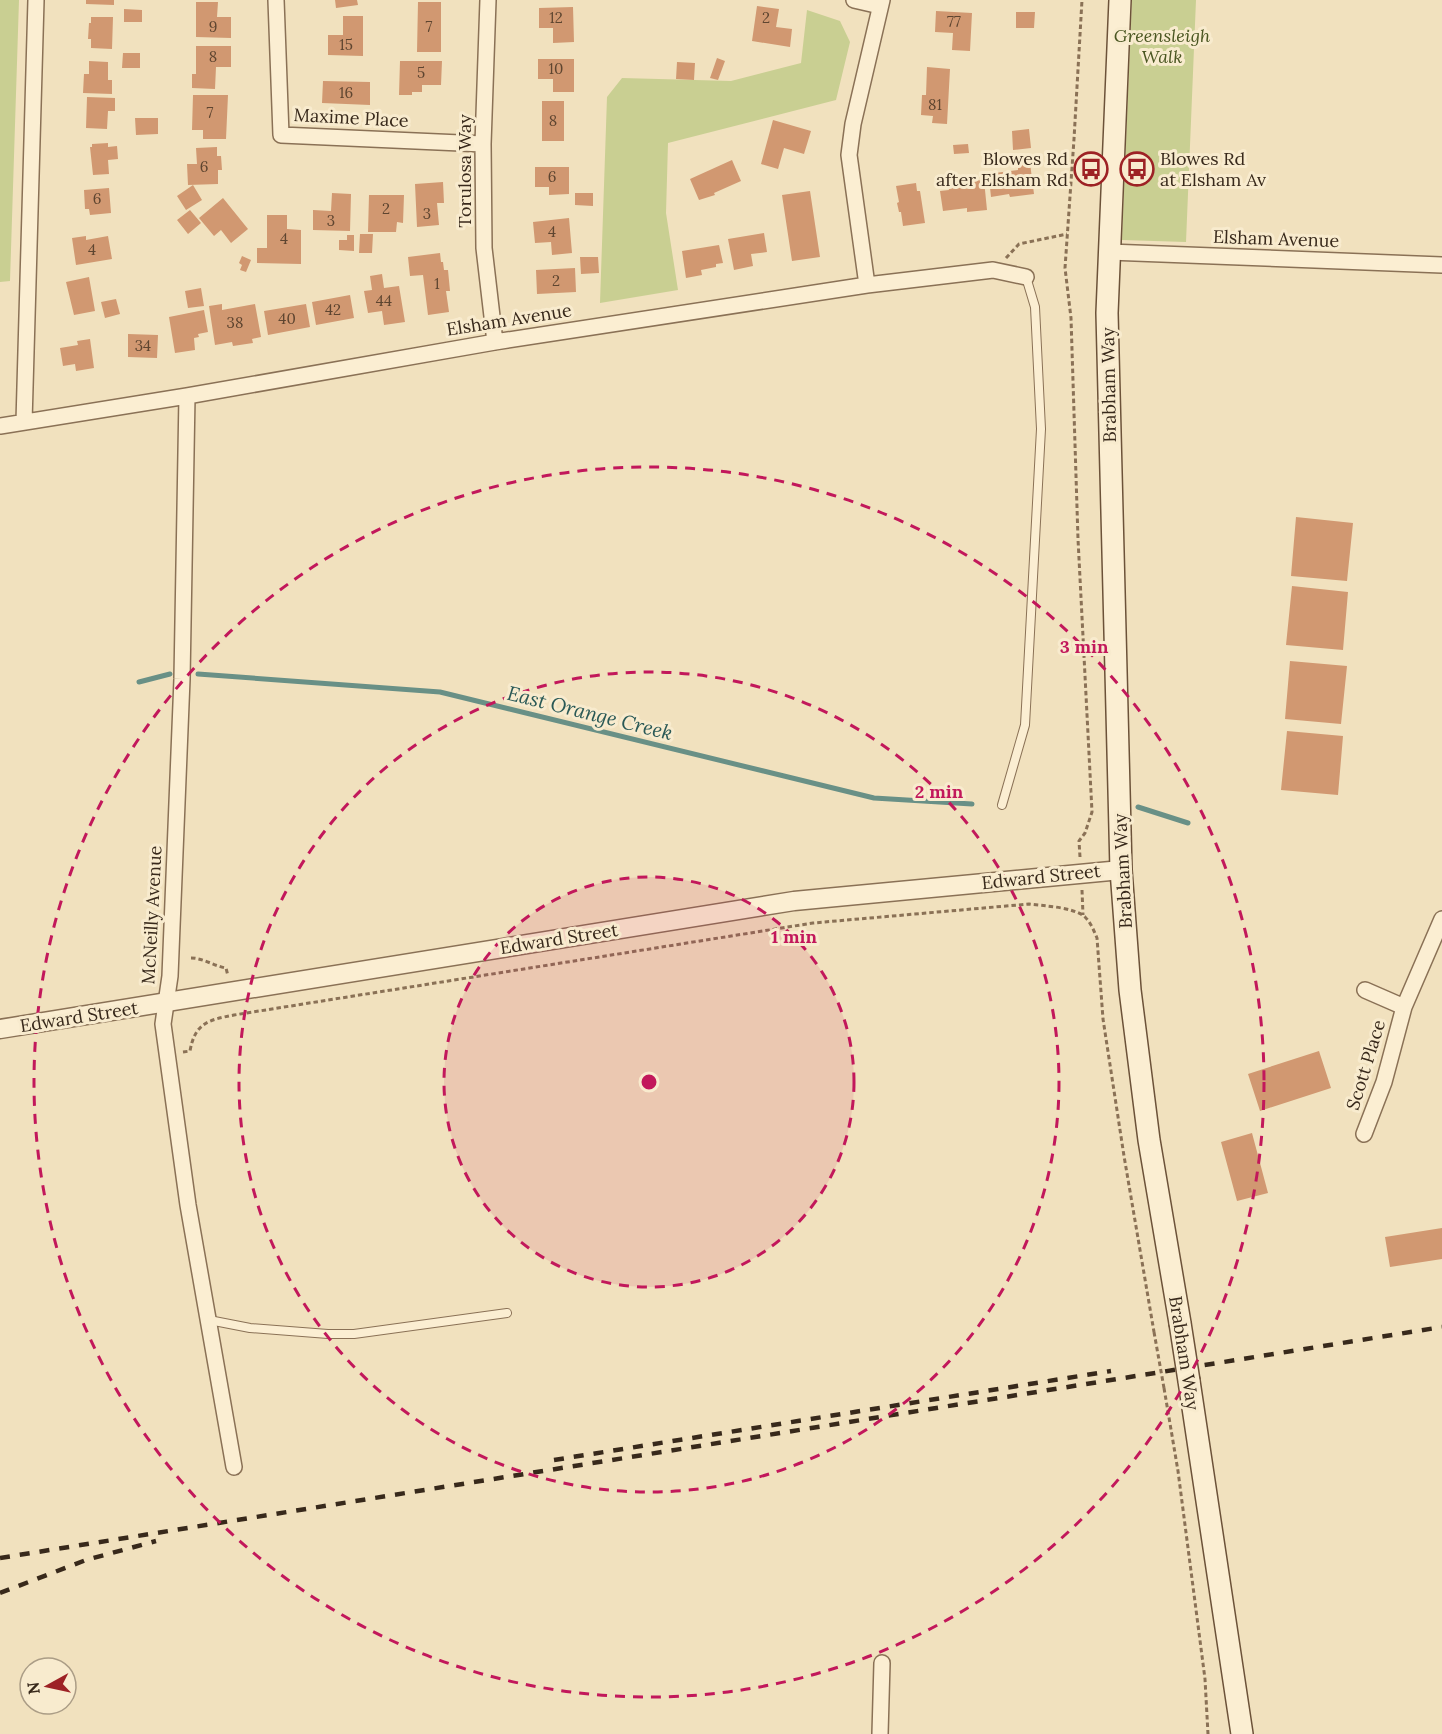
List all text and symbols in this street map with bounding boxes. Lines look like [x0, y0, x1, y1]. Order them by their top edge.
house number: 12 [549, 8, 563, 27]
house number: 2 [762, 8, 770, 27]
house number: 77 [947, 12, 961, 31]
house number: 9 [209, 17, 217, 36]
house number: 7 [426, 17, 433, 36]
park label: Greensleigh Walk [1114, 24, 1211, 68]
house number: 15 [339, 35, 353, 54]
house number: 8 [209, 47, 217, 66]
house number: 10 [549, 59, 563, 78]
house number: 5 [417, 63, 425, 82]
house number: 16 [339, 83, 353, 102]
house number: 81 [928, 95, 942, 114]
house number: 7 [207, 103, 214, 122]
street label: Maxime Place [293, 103, 409, 132]
house number: 8 [549, 111, 557, 130]
street label: Torulosa Way [453, 114, 476, 228]
place label: Blowes Rd after Elsham Rd [936, 147, 1068, 191]
place label: Blowes Rd at Elsham Av [1160, 147, 1267, 191]
bus stop icon: Blowes Rd after Elsham Rd [1073, 151, 1109, 187]
bus stop icon: Blowes Rd at Elsham Av [1119, 151, 1155, 187]
house number: 6 [200, 157, 208, 176]
house number: 6 [548, 167, 556, 186]
house number: 6 [93, 189, 101, 208]
house number: 2 [382, 199, 390, 218]
house number: 3 [423, 204, 431, 223]
house number: 3 [327, 211, 335, 230]
house number: 4 [548, 222, 556, 241]
street label: Elsham Avenue [1212, 225, 1340, 252]
house number: 4 [280, 229, 288, 248]
house number: 4 [88, 240, 96, 259]
house number: 2 [552, 271, 560, 290]
house number: 1 [434, 274, 440, 293]
house number: 44 [376, 291, 392, 310]
street label: Elsham Avenue [445, 298, 573, 341]
house number: 42 [325, 300, 341, 319]
house number: 40 [278, 309, 296, 328]
house number: 38 [227, 313, 243, 332]
street label: Brabham Way [1096, 327, 1121, 443]
house number: 34 [135, 336, 151, 355]
text: 3 min [1060, 635, 1109, 658]
water label: East Orange Creek [505, 680, 675, 745]
text: 2 min [915, 780, 964, 803]
street label: Brabham Way [1108, 812, 1137, 929]
street label: McNeilly Avenue [136, 845, 167, 985]
street label: Edward Street [980, 859, 1102, 894]
street label: Edward Street [498, 918, 620, 959]
text: 1 min [771, 925, 817, 948]
street label: Edward Street [18, 996, 140, 1037]
street label: Scott Place [1341, 1017, 1390, 1113]
centre of rings [639, 1072, 659, 1092]
street label: Brabham Way [1164, 1294, 1205, 1412]
north arrow [18, 1656, 78, 1716]
text: N [22, 1681, 44, 1696]

